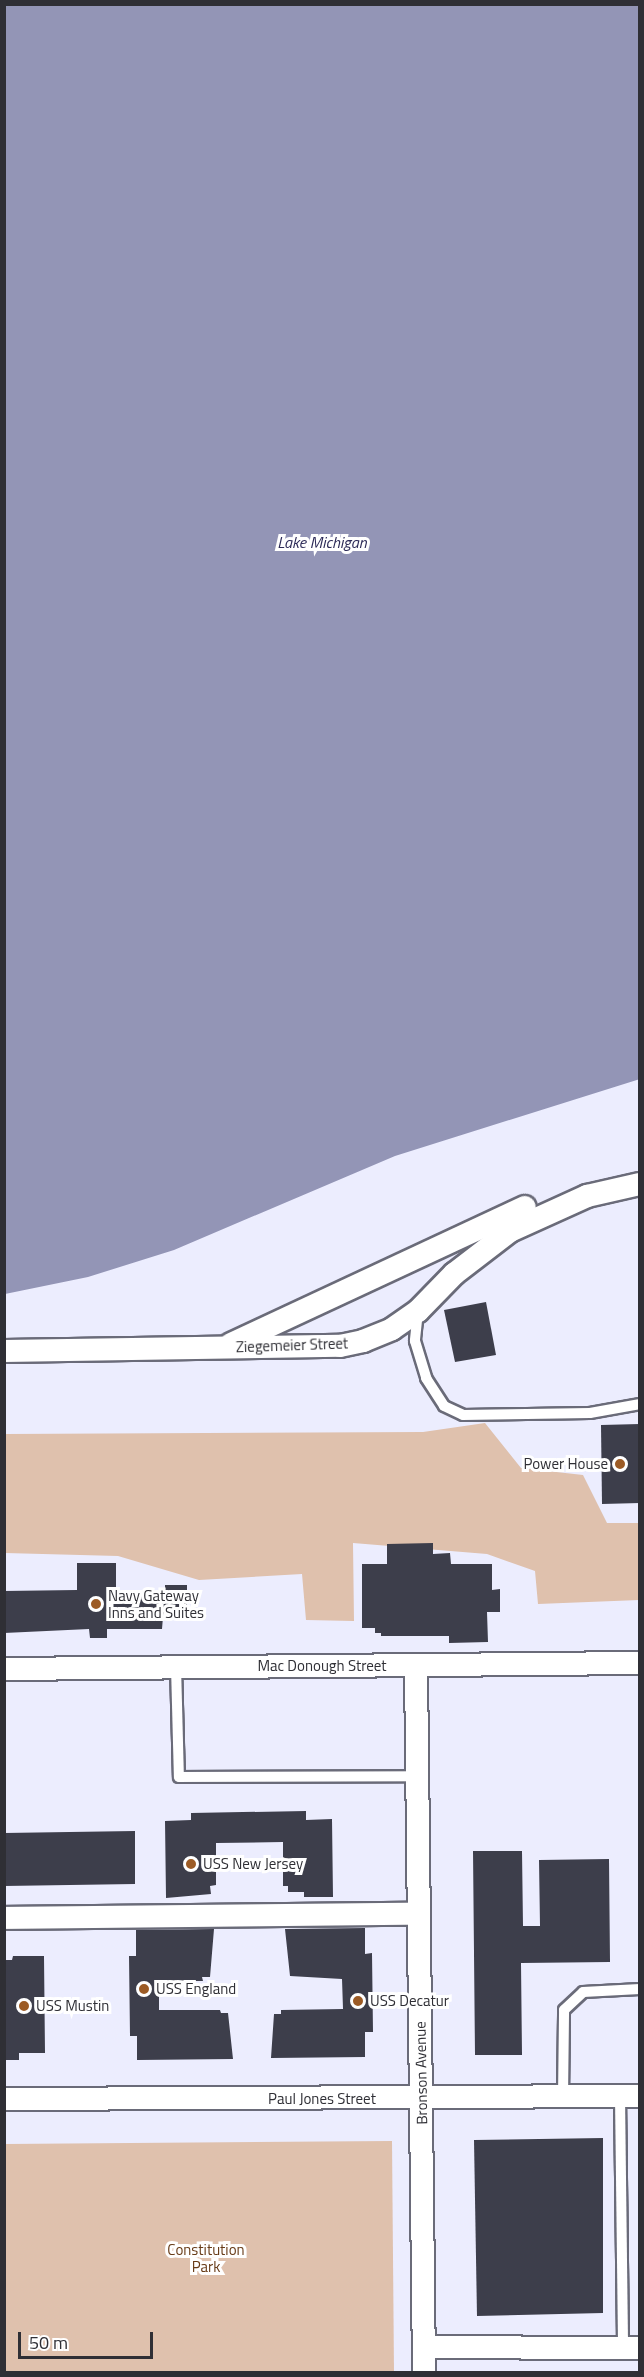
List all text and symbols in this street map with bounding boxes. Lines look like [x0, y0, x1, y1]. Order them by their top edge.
water label: Lake Michigan [277, 532, 367, 552]
street label: Ziegemeier Street [236, 1334, 348, 1356]
place label: Power House [523, 1455, 608, 1473]
marker: Power House [613, 1457, 627, 1471]
place label: Navy Gateway Inns and Suites [108, 1586, 204, 1621]
marker: Navy Gateway Inns and Suites [89, 1597, 103, 1611]
street label: Mac Donough Street [257, 1657, 387, 1675]
place label: USS New Jersey [203, 1855, 303, 1873]
marker: USS New Jersey [184, 1857, 198, 1871]
place label: USS England [156, 1980, 236, 1998]
marker: USS England [137, 1982, 151, 1996]
place label: USS Decatur [370, 1992, 449, 2010]
marker: USS Decatur [351, 1994, 365, 2008]
place label: USS Mustin [36, 1997, 109, 2015]
marker: USS Mustin [17, 1999, 31, 2013]
street label: Bronson Avenue [411, 2021, 431, 2125]
street label: Paul Jones Street [268, 2090, 376, 2108]
park label: Constitution Park [167, 2240, 245, 2275]
scale bar [21, 2320, 156, 2358]
text: 50 m [29, 2329, 68, 2356]

